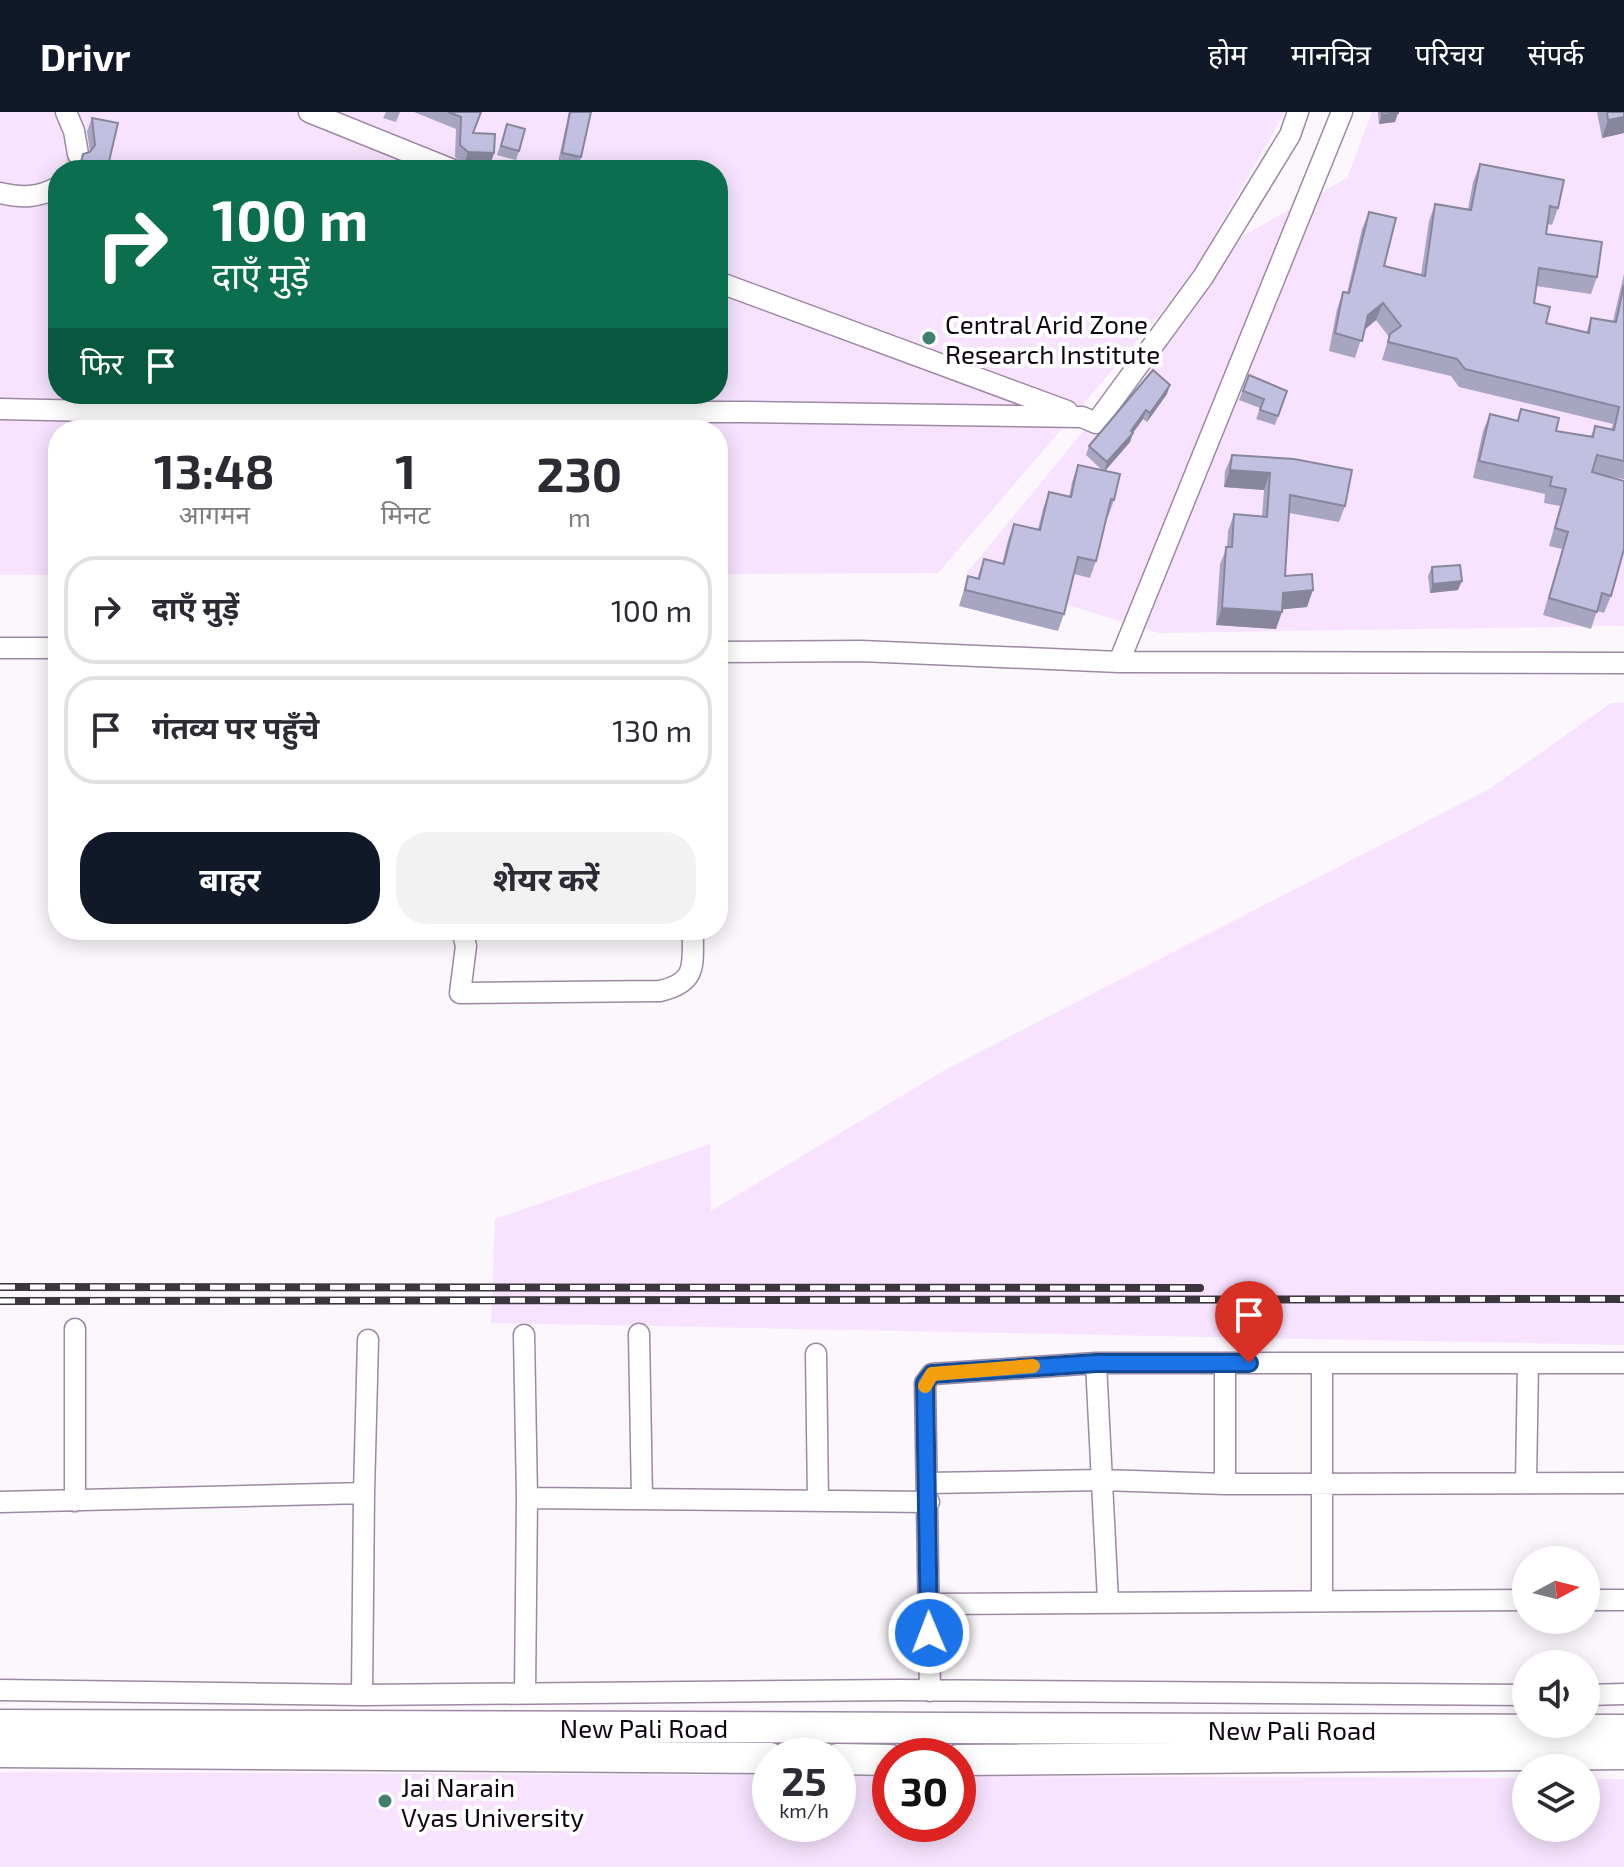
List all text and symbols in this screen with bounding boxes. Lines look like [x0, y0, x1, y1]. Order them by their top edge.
text: Drivr [40, 33, 130, 79]
text: होम [1208, 37, 1247, 71]
text: मानचित्र [1291, 37, 1371, 71]
text: परिचय [1415, 37, 1484, 71]
text: संपर्क [1528, 37, 1584, 71]
text: 100 m [212, 185, 368, 252]
icon: right [80, 192, 184, 296]
text: दाएँ मुड़ें [212, 253, 309, 296]
place label: Central Arid Zone Research Institute [945, 308, 1160, 369]
marker: Central Arid Zone Research Institute [920, 329, 938, 347]
icon: arrive [139, 344, 183, 388]
text: फिर [80, 345, 123, 381]
text: 13:48 [154, 441, 275, 499]
text: 1 [395, 441, 416, 499]
text: 230 [537, 444, 622, 502]
text: आगमन [179, 498, 250, 529]
text: मिनट [381, 498, 431, 529]
text: m [568, 501, 591, 532]
icon: right [84, 588, 128, 632]
text: दाएँ मुड़ें [152, 589, 239, 625]
text: 100 m [611, 592, 692, 628]
icon: arrive [84, 708, 128, 752]
text: गंतव्य पर पहुँचे [152, 709, 319, 745]
text: 130 m [612, 712, 692, 748]
button: बाहर [80, 832, 380, 924]
button: शेयर करें [396, 832, 696, 924]
pin [1215, 1281, 1283, 1363]
icon: arrive [1227, 1293, 1271, 1337]
north arrow [1512, 1546, 1600, 1634]
map controls [1512, 1546, 1600, 1842]
position arrow [887, 1591, 971, 1675]
button: sound [1512, 1650, 1600, 1738]
street label: New Pali Road [560, 1712, 728, 1743]
street label: New Pali Road [1208, 1714, 1376, 1745]
speed limit sign: 30 [872, 1738, 976, 1842]
button: layers [1512, 1754, 1600, 1842]
text: 25 [781, 1756, 827, 1804]
place label: Jai Narain Vyas University [401, 1771, 584, 1832]
marker: Jai Narain Vyas University [376, 1792, 394, 1810]
text: km/h [779, 1798, 829, 1822]

